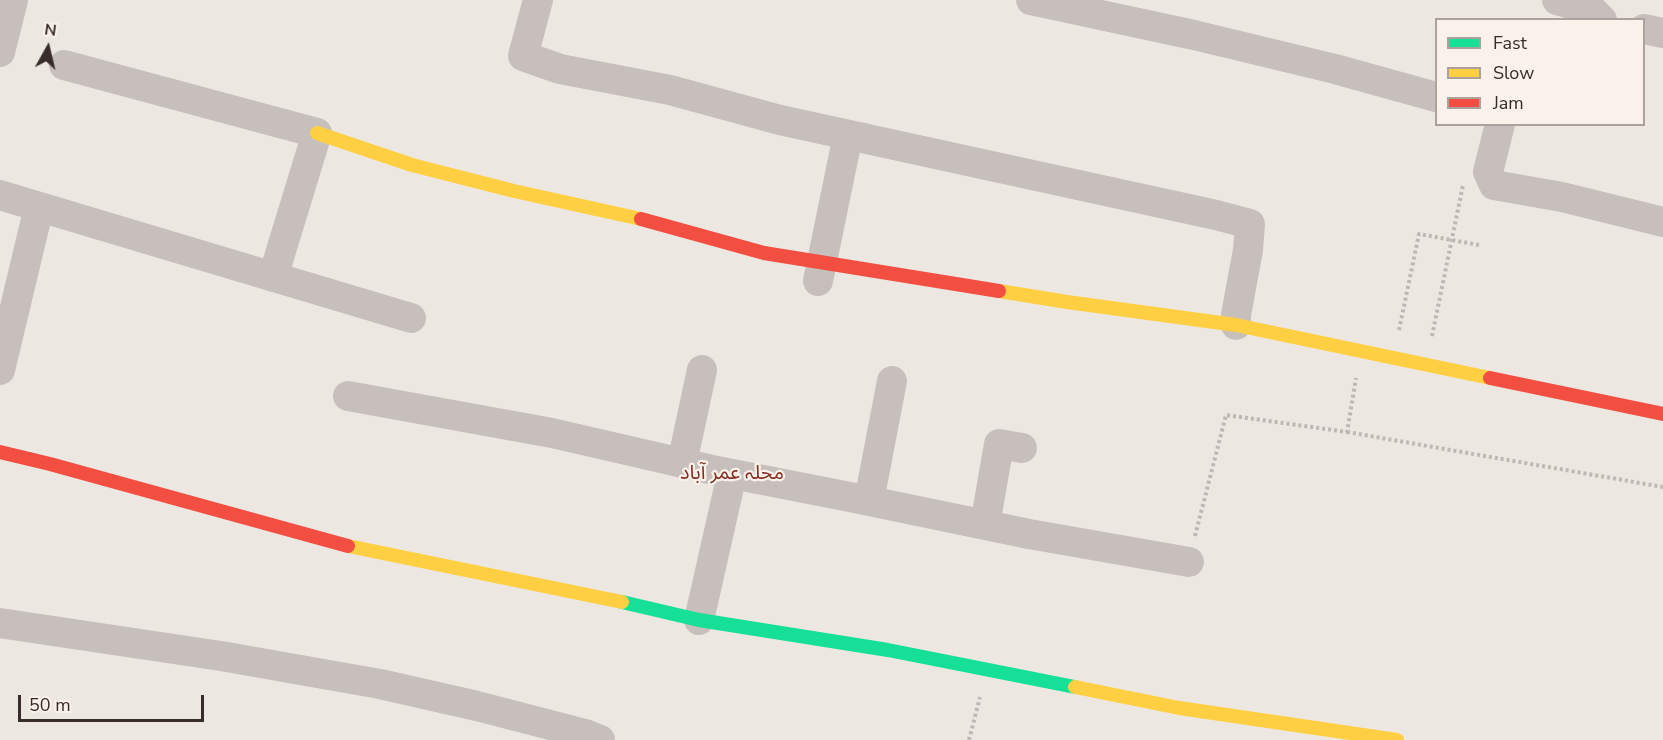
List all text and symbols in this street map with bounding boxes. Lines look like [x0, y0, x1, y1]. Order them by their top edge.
north arrow [18, 18, 78, 78]
text: N [43, 18, 58, 42]
legend [1435, 18, 1645, 126]
text: Fast [1493, 31, 1527, 55]
text: Slow [1493, 61, 1534, 85]
text: Jam [1493, 91, 1524, 115]
district label: محلہ عمر آباد [680, 462, 784, 486]
scale bar [21, 683, 207, 721]
text: 50 m [29, 693, 71, 717]

